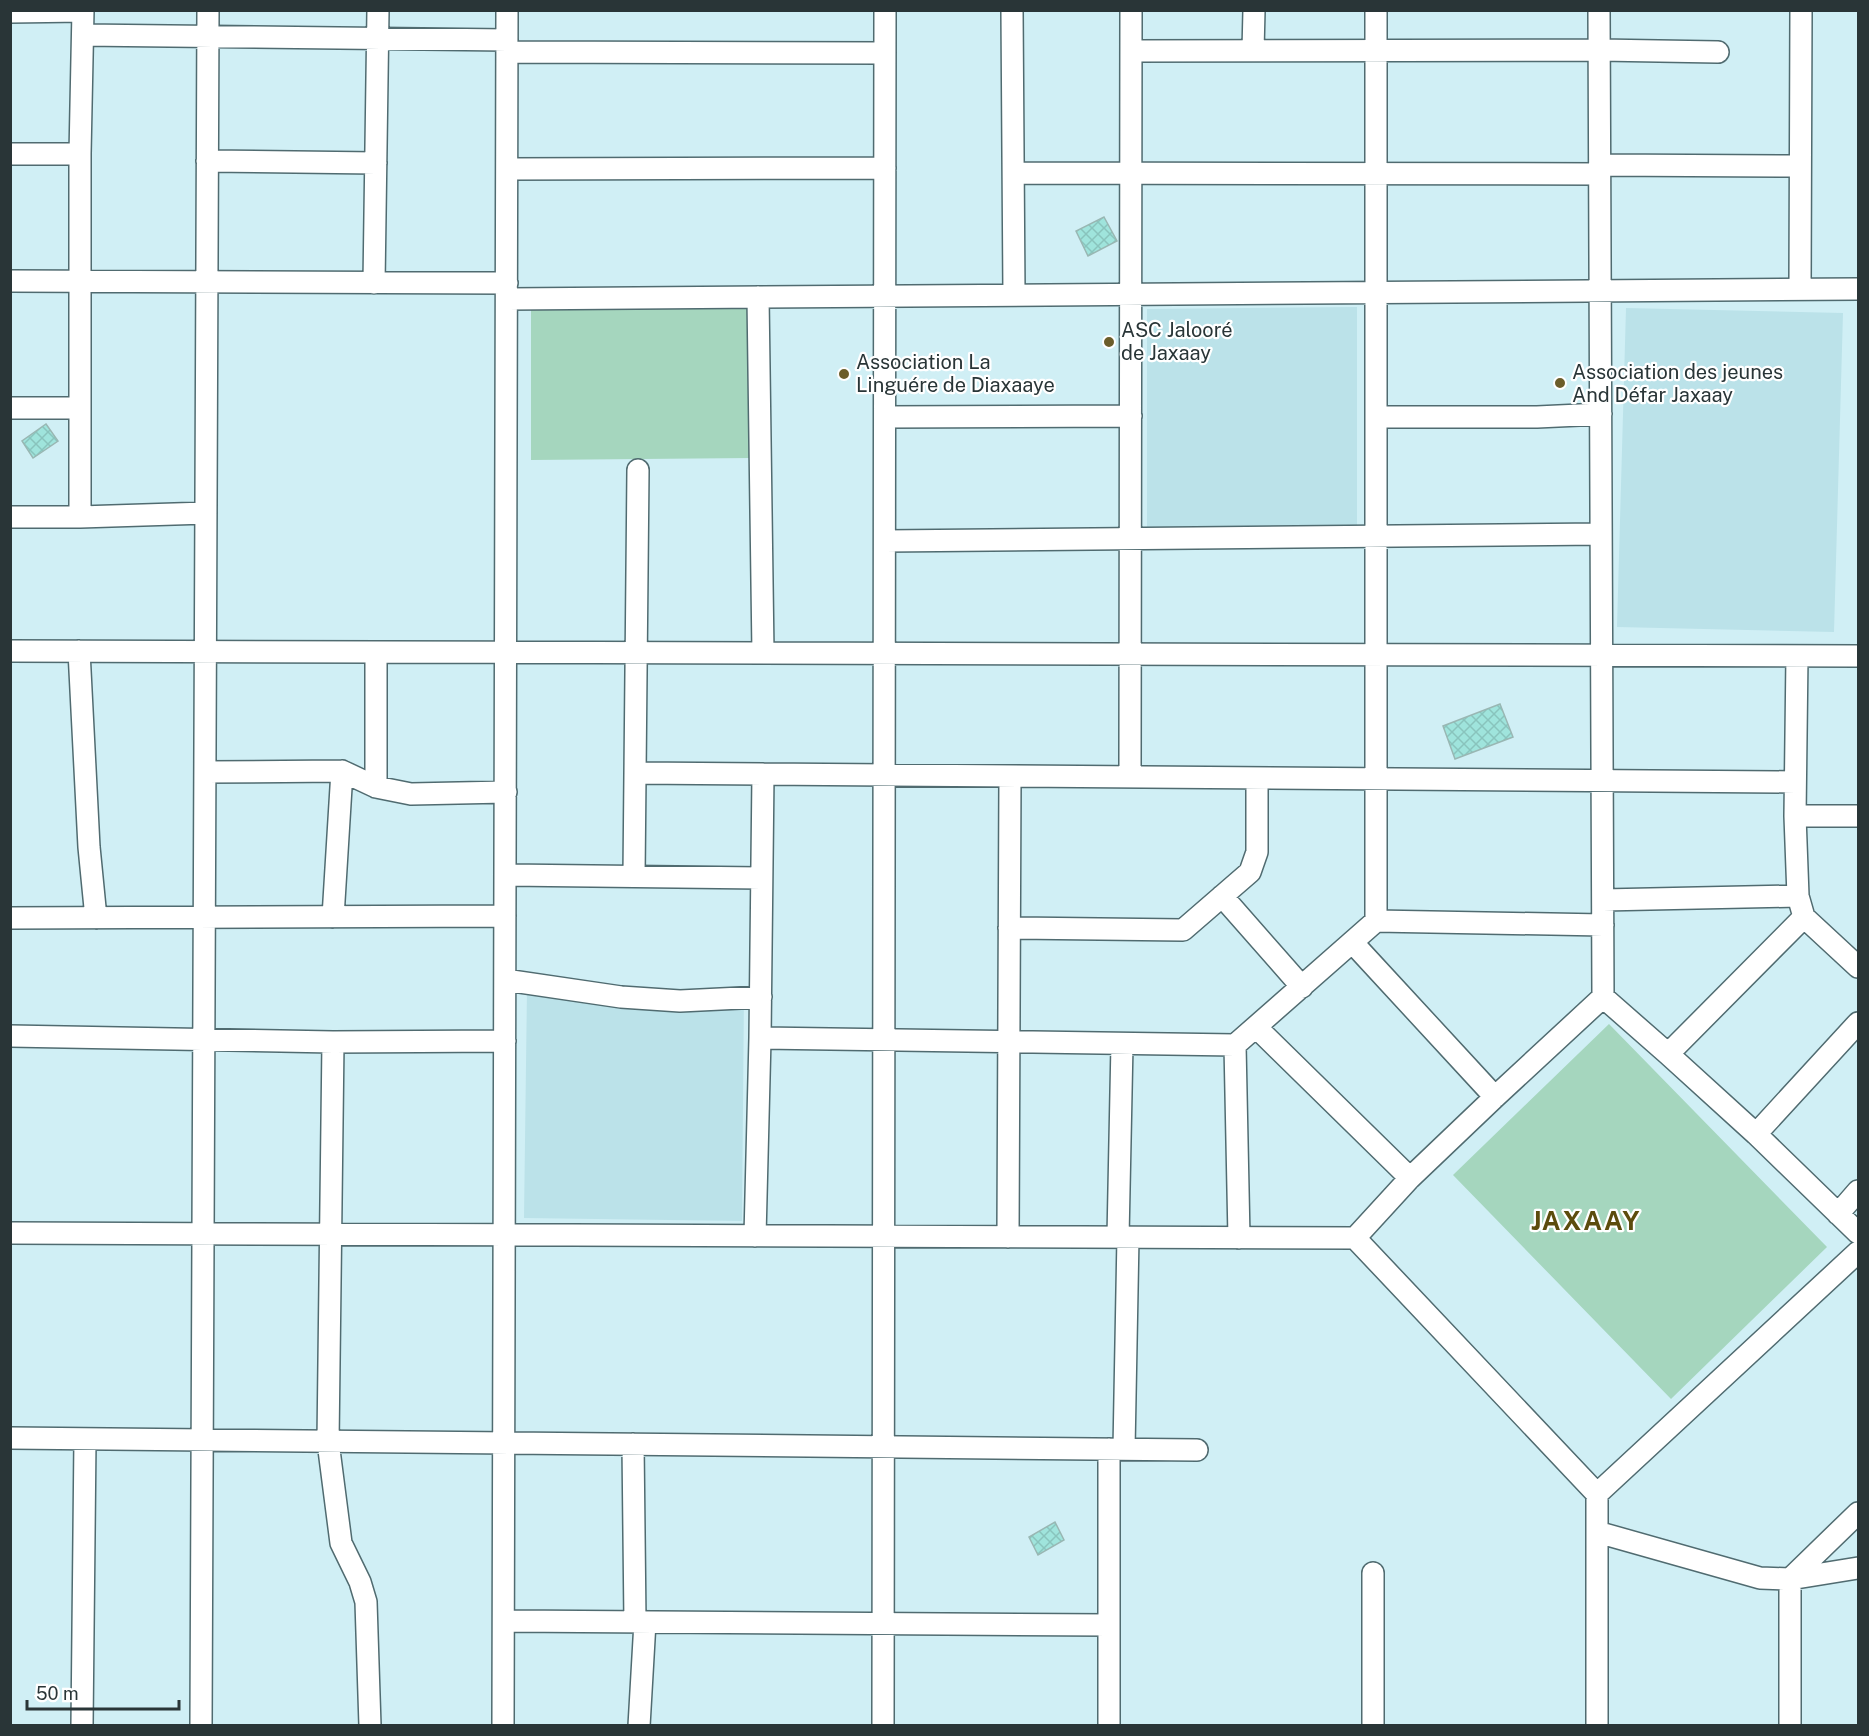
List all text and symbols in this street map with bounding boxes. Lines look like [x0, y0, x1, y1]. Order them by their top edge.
place label: ASC Jalooré de Jaxaay [1121, 318, 1233, 365]
marker: ASC Jalooré de Jaxaay [1102, 335, 1116, 349]
place label: Association La Linguére de Diaxaaye [856, 350, 1055, 397]
place label: Association des jeunes And Défar Jaxaay [1572, 360, 1783, 407]
marker: Association La Linguére de Diaxaaye [837, 367, 851, 381]
marker: Association des jeunes And Défar Jaxaay [1553, 376, 1567, 390]
district label: JAXAAY [1531, 1205, 1641, 1236]
scale bar [27, 1673, 178, 1711]
text: 50 m [36, 1683, 79, 1704]

